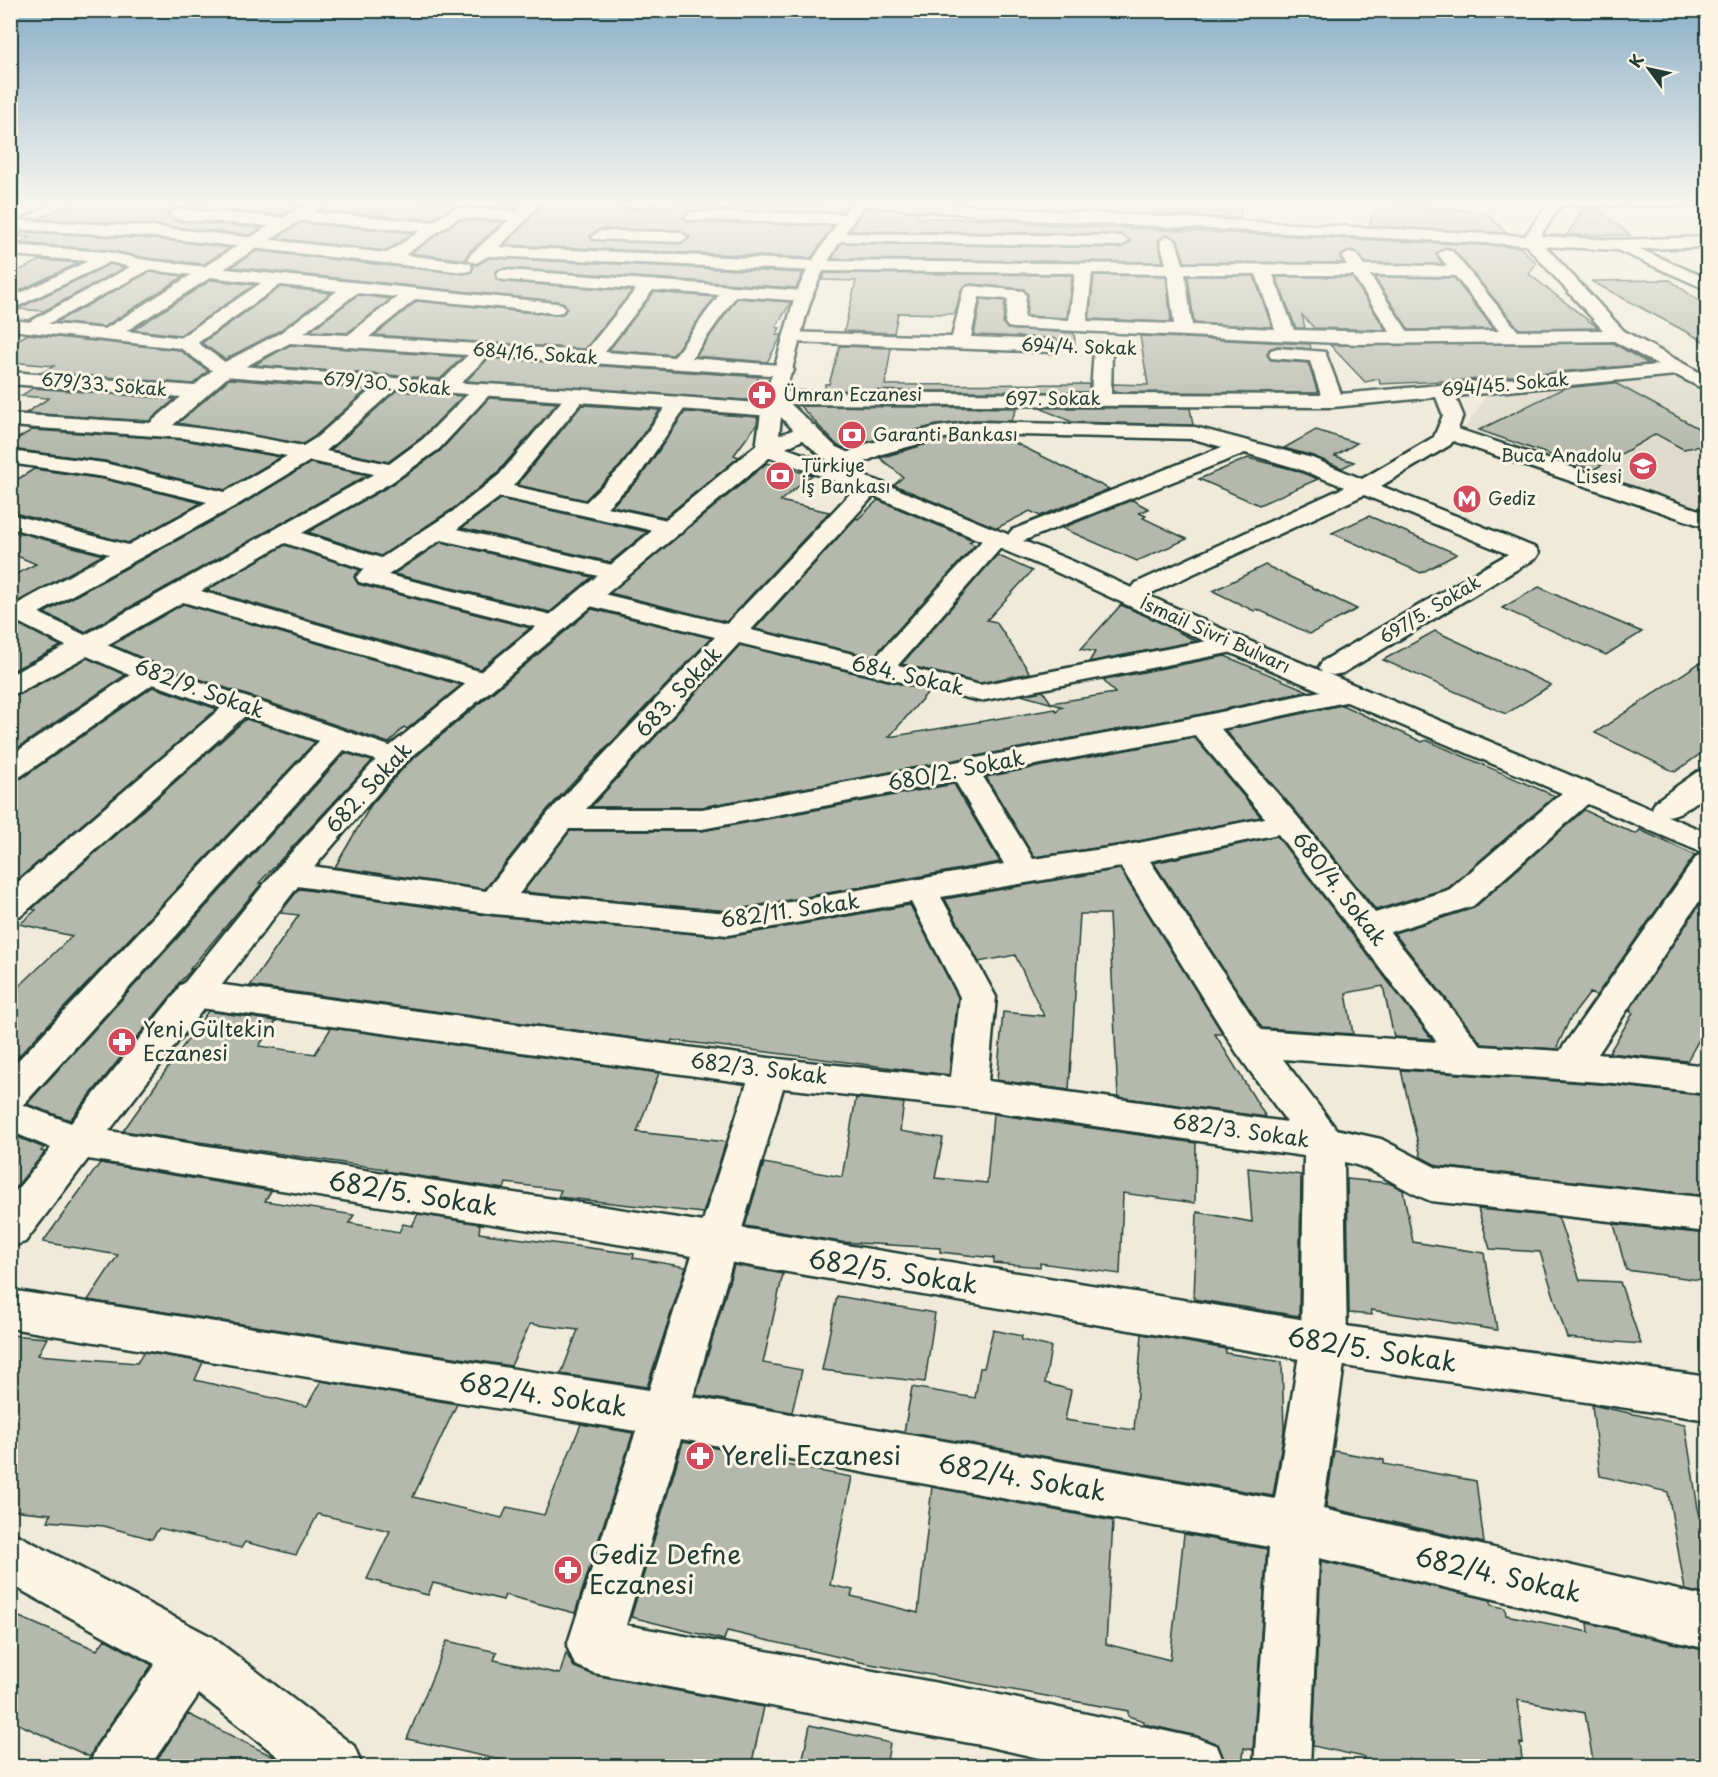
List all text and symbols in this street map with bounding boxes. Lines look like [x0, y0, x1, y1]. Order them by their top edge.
north arrow [1619, 39, 1679, 99]
text: K [1622, 49, 1649, 72]
street label: 694/4. Sokak [1020, 330, 1138, 361]
street label: 684/16. Sokak [472, 335, 599, 370]
street label: 679/30. Sokak [322, 363, 452, 402]
street label: 694/45. Sokak [1440, 364, 1570, 403]
street label: 679/33. Sokak [40, 365, 168, 402]
pharmacy icon: Ümran Eczanesi [746, 379, 778, 411]
place label: Ümran Eczanesi [783, 380, 922, 407]
street label: 697. Sokak [1005, 384, 1101, 411]
bank icon: Garanti Bankası [836, 419, 868, 451]
place label: Garanti Bankası [873, 420, 1018, 447]
place label: Buca Anadolu Lisesi [1501, 441, 1622, 489]
school or university icon: Buca Anadolu Lisesi [1627, 450, 1659, 482]
place label: Türkiye İş Bankası [801, 451, 890, 499]
bank icon: Türkiye İş Bankası [764, 460, 796, 492]
metro station icon: Gediz [1451, 483, 1483, 515]
place label: Gediz [1488, 484, 1536, 511]
street label: 697/5. Sokak [1373, 568, 1485, 650]
street label: İsmail Sivri Bulvarı [1136, 588, 1295, 679]
street label: 683. Sokak [627, 638, 728, 743]
street label: 684. Sokak [849, 646, 968, 703]
street label: 682/9. Sokak [130, 649, 269, 725]
street label: 682. Sokak [317, 734, 418, 839]
street label: 680/2. Sokak [884, 740, 1027, 798]
street label: 680/4. Sokak [1285, 823, 1396, 952]
street label: 682/11. Sokak [718, 883, 861, 935]
place label: Yeni Gültekin Eczanesi [143, 1012, 275, 1068]
pharmacy icon: Yeni Gültekin Eczanesi [106, 1026, 138, 1058]
street label: 682/3. Sokak [689, 1043, 830, 1091]
street label: 682/3. Sokak [1171, 1104, 1312, 1154]
street label: 682/5. Sokak [326, 1160, 501, 1225]
street label: 682/5. Sokak [806, 1238, 981, 1303]
street label: 682/5. Sokak [1285, 1316, 1460, 1381]
street label: 682/4. Sokak [456, 1361, 630, 1426]
place label: Yereli Eczanesi [721, 1435, 901, 1474]
pharmacy icon: Yereli Eczanesi [684, 1440, 716, 1472]
street label: 682/4. Sokak [935, 1443, 1109, 1511]
place label: Gediz Defne Eczanesi [589, 1534, 741, 1603]
street label: 682/4. Sokak [1411, 1535, 1586, 1612]
pharmacy icon: Gediz Defne Eczanesi [552, 1554, 584, 1586]

